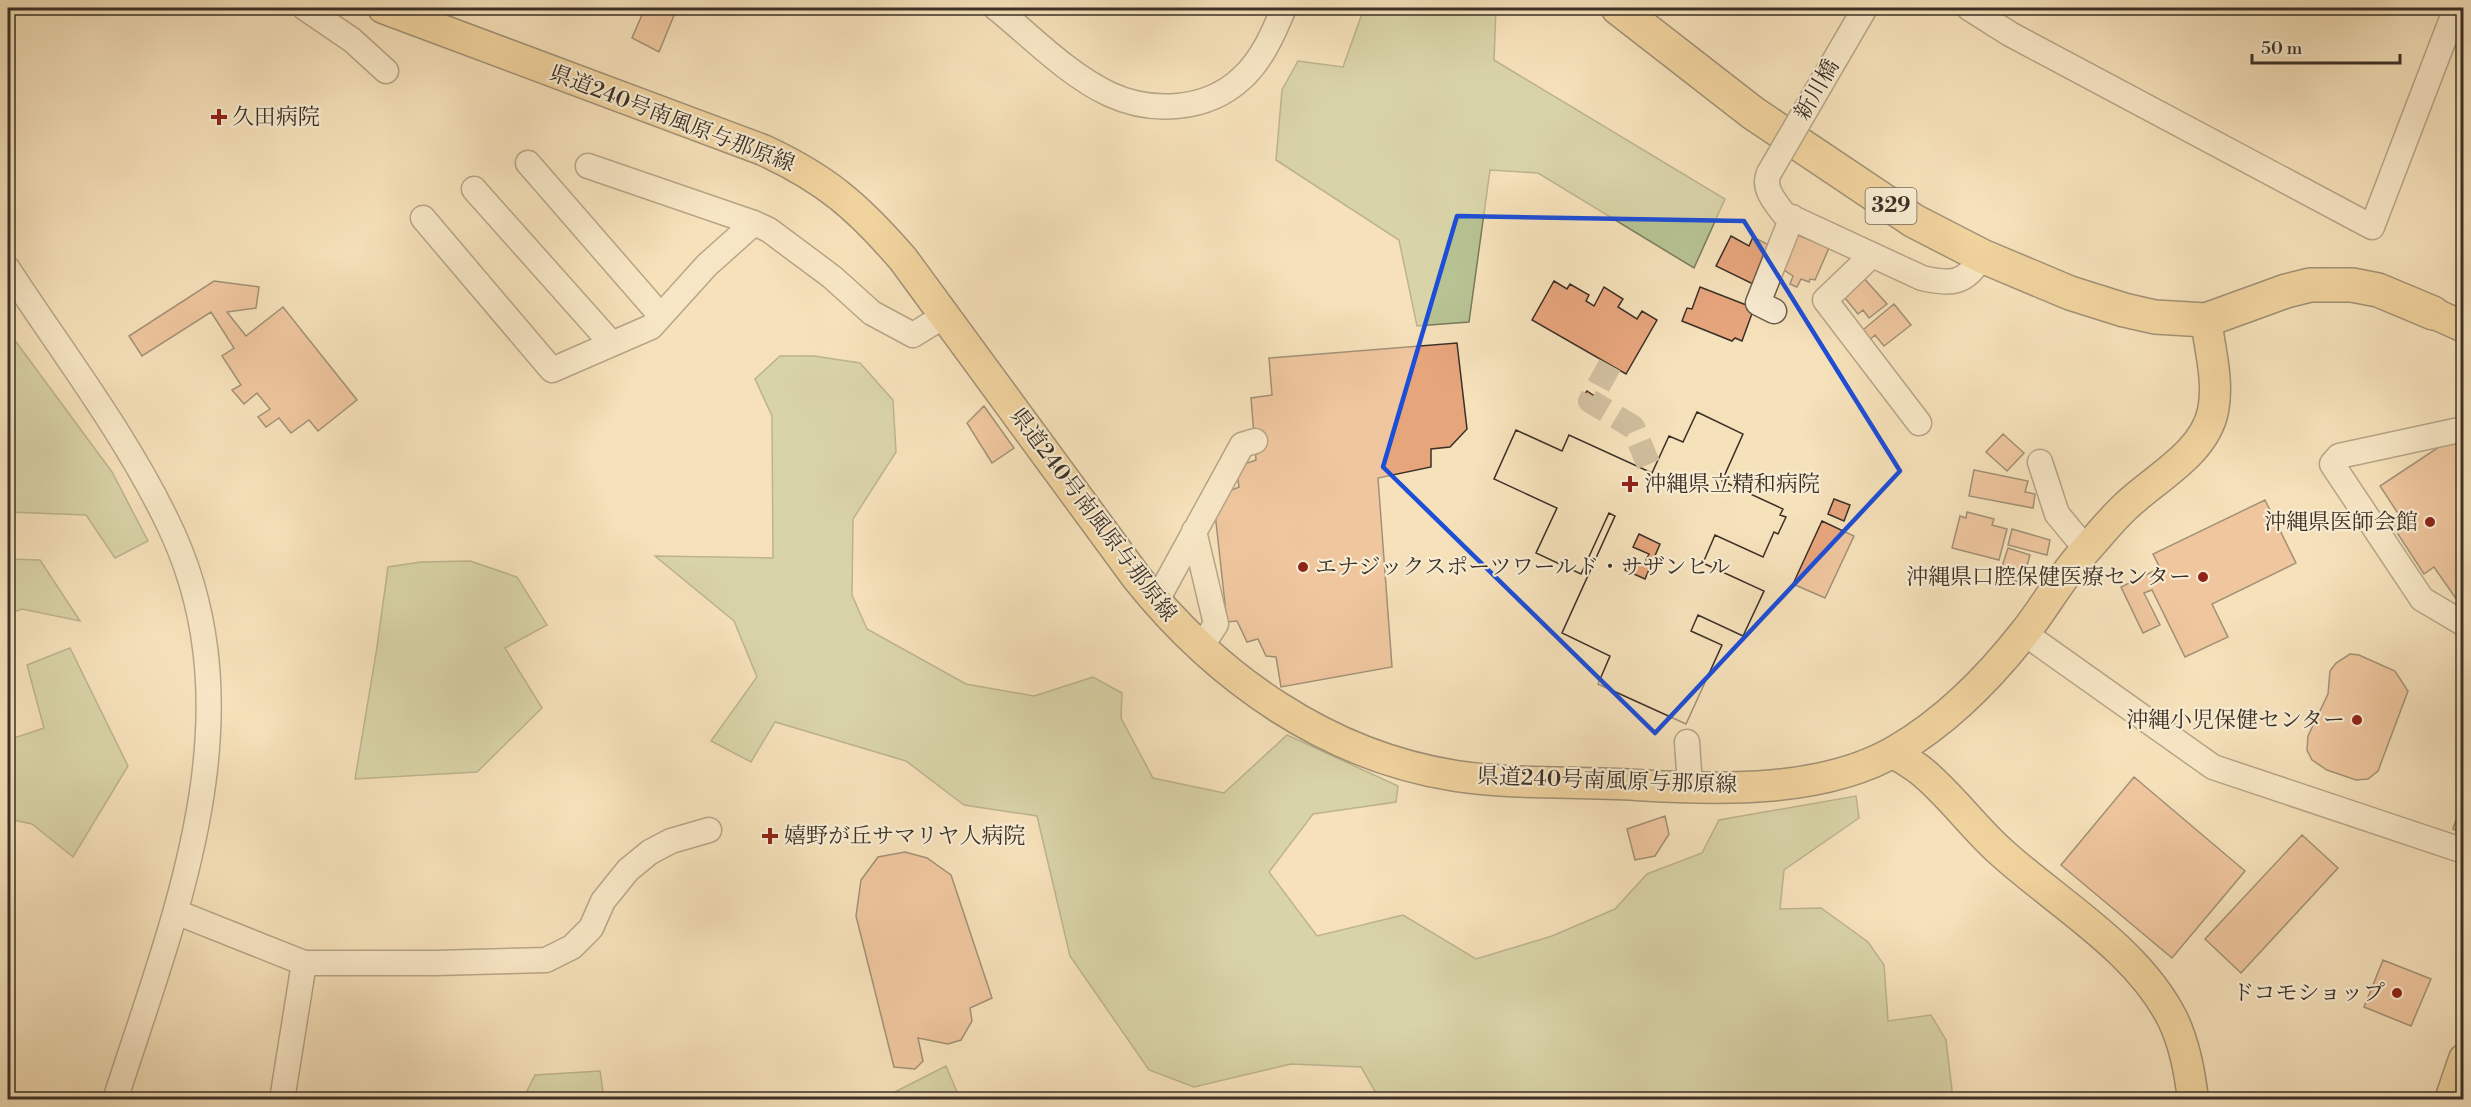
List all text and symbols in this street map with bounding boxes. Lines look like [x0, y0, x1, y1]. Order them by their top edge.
scale bar [2252, 27, 2400, 65]
text: 50 m [2261, 37, 2303, 60]
street label: 新川橋 [1789, 55, 1845, 125]
street label: 県道240号南風原与那原線 [546, 60, 798, 178]
place label: 久田病院 [232, 104, 320, 131]
marker: 久田病院 [210, 108, 228, 126]
road number: 329 [1866, 188, 1916, 224]
street label: 県道240号南風原与那原線 [1004, 403, 1182, 627]
place label: 沖縄県立精和病院 [1644, 471, 1820, 498]
marker: 沖縄県立精和病院 [1621, 475, 1639, 493]
place label: 沖縄県医師会館 [2264, 509, 2418, 536]
marker: 沖縄県医師会館 [2423, 515, 2437, 529]
place label: エナジックスポーツワールド・サザンヒル [1315, 554, 1731, 581]
marker: エナジックスポーツワールド・サザンヒル [1296, 560, 1310, 574]
place label: 沖縄県口腔保健医療センター [1906, 564, 2191, 591]
marker: 沖縄県口腔保健医療センター [2196, 570, 2210, 584]
place label: 沖縄小児保健センター [2126, 707, 2345, 734]
marker: 沖縄小児保健センター [2350, 713, 2364, 727]
street label: 県道240号南風原与那原線 [1476, 763, 1738, 799]
place label: 嬉野が丘サマリヤ人病院 [784, 823, 1026, 850]
marker: 嬉野が丘サマリヤ人病院 [761, 827, 779, 845]
place label: ドコモショップ [2232, 980, 2385, 1007]
marker: ドコモショップ [2390, 986, 2404, 1000]

